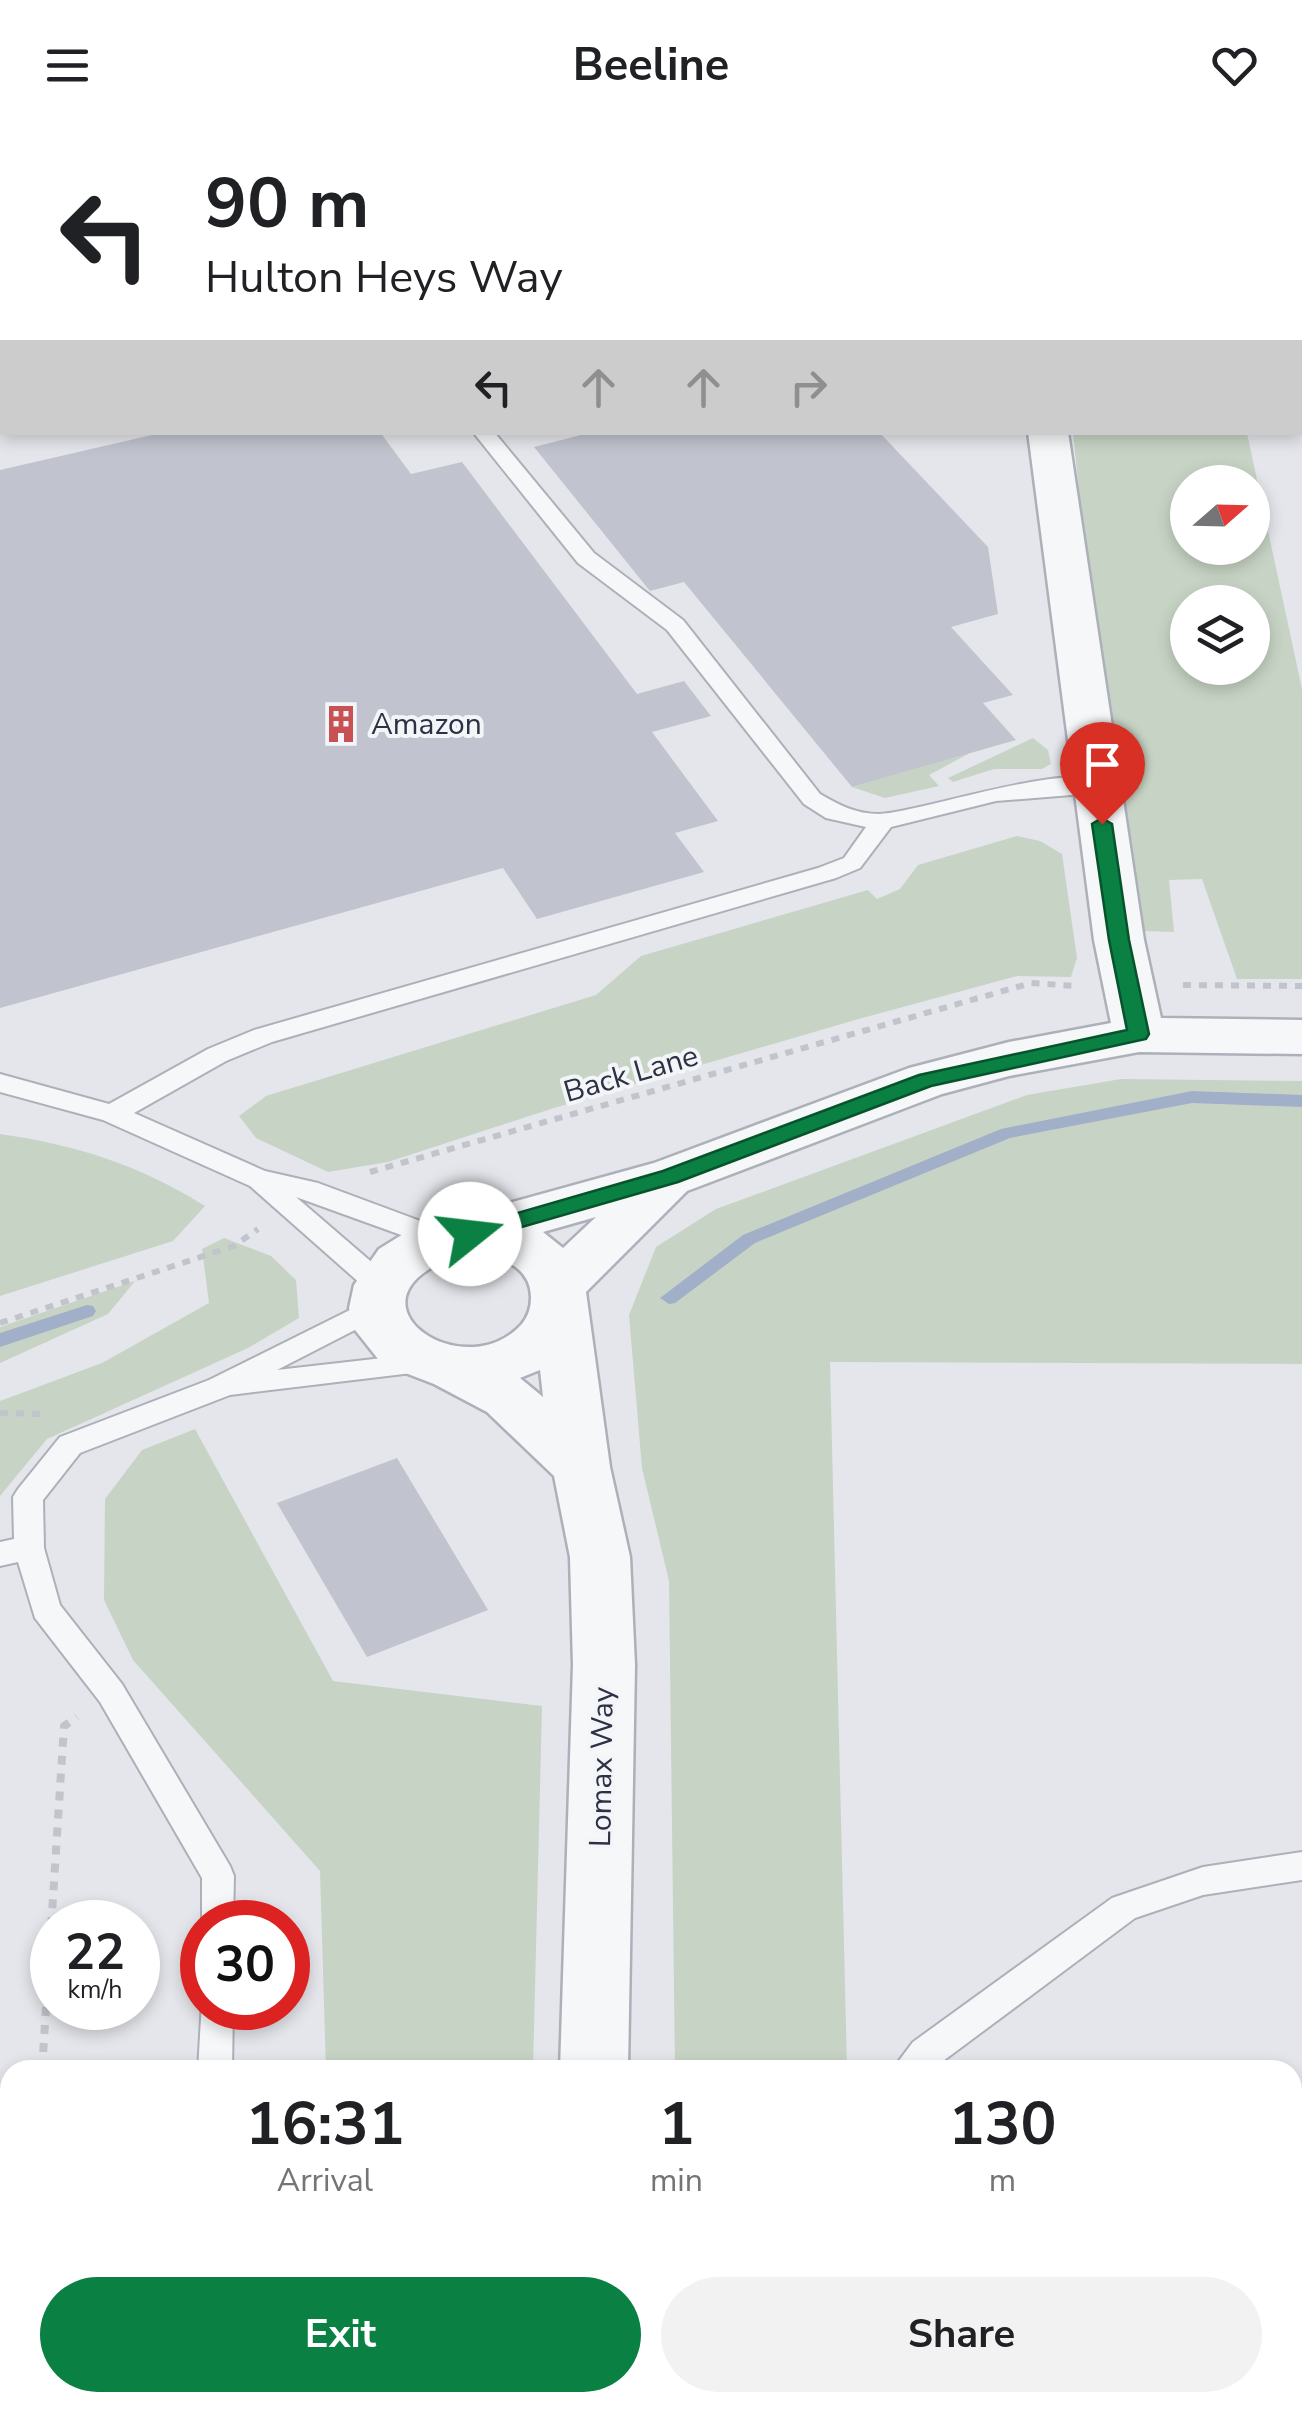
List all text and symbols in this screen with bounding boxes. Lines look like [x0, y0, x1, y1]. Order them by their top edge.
text: Beeline [573, 35, 729, 96]
icon: menu [40, 38, 95, 93]
icon: heart [1207, 38, 1262, 93]
text: 90 m [205, 156, 369, 252]
icon: left [40, 170, 170, 300]
text: Hulton Heys Way [205, 247, 563, 308]
icon: left [466, 360, 521, 415]
icon: ahead [571, 360, 626, 415]
icon: ahead [676, 360, 731, 415]
icon: right [781, 360, 836, 415]
north arrow [1170, 465, 1270, 565]
map controls [1170, 465, 1270, 685]
button: layers [1170, 585, 1270, 685]
building icon: Amazon [320, 703, 362, 745]
place label: Amazon [371, 704, 482, 745]
pin [1060, 722, 1145, 825]
icon: arrive [1075, 737, 1130, 792]
street label: Back Lane [559, 1035, 703, 1113]
position arrow [418, 1182, 522, 1286]
street label: Lomax Way [580, 1686, 624, 1848]
speed limit sign: 30 [180, 1900, 310, 2030]
text: 22 [65, 1918, 125, 1987]
text: km/h [67, 1973, 123, 2007]
text: 16:31 [246, 2083, 404, 2165]
text: 1 [658, 2083, 694, 2165]
text: 130 [948, 2083, 1056, 2165]
text: Arrival [277, 2159, 373, 2202]
text: min [650, 2159, 703, 2202]
text: m [989, 2159, 1016, 2202]
button: Exit [40, 2277, 641, 2392]
button: Share [661, 2277, 1262, 2392]

